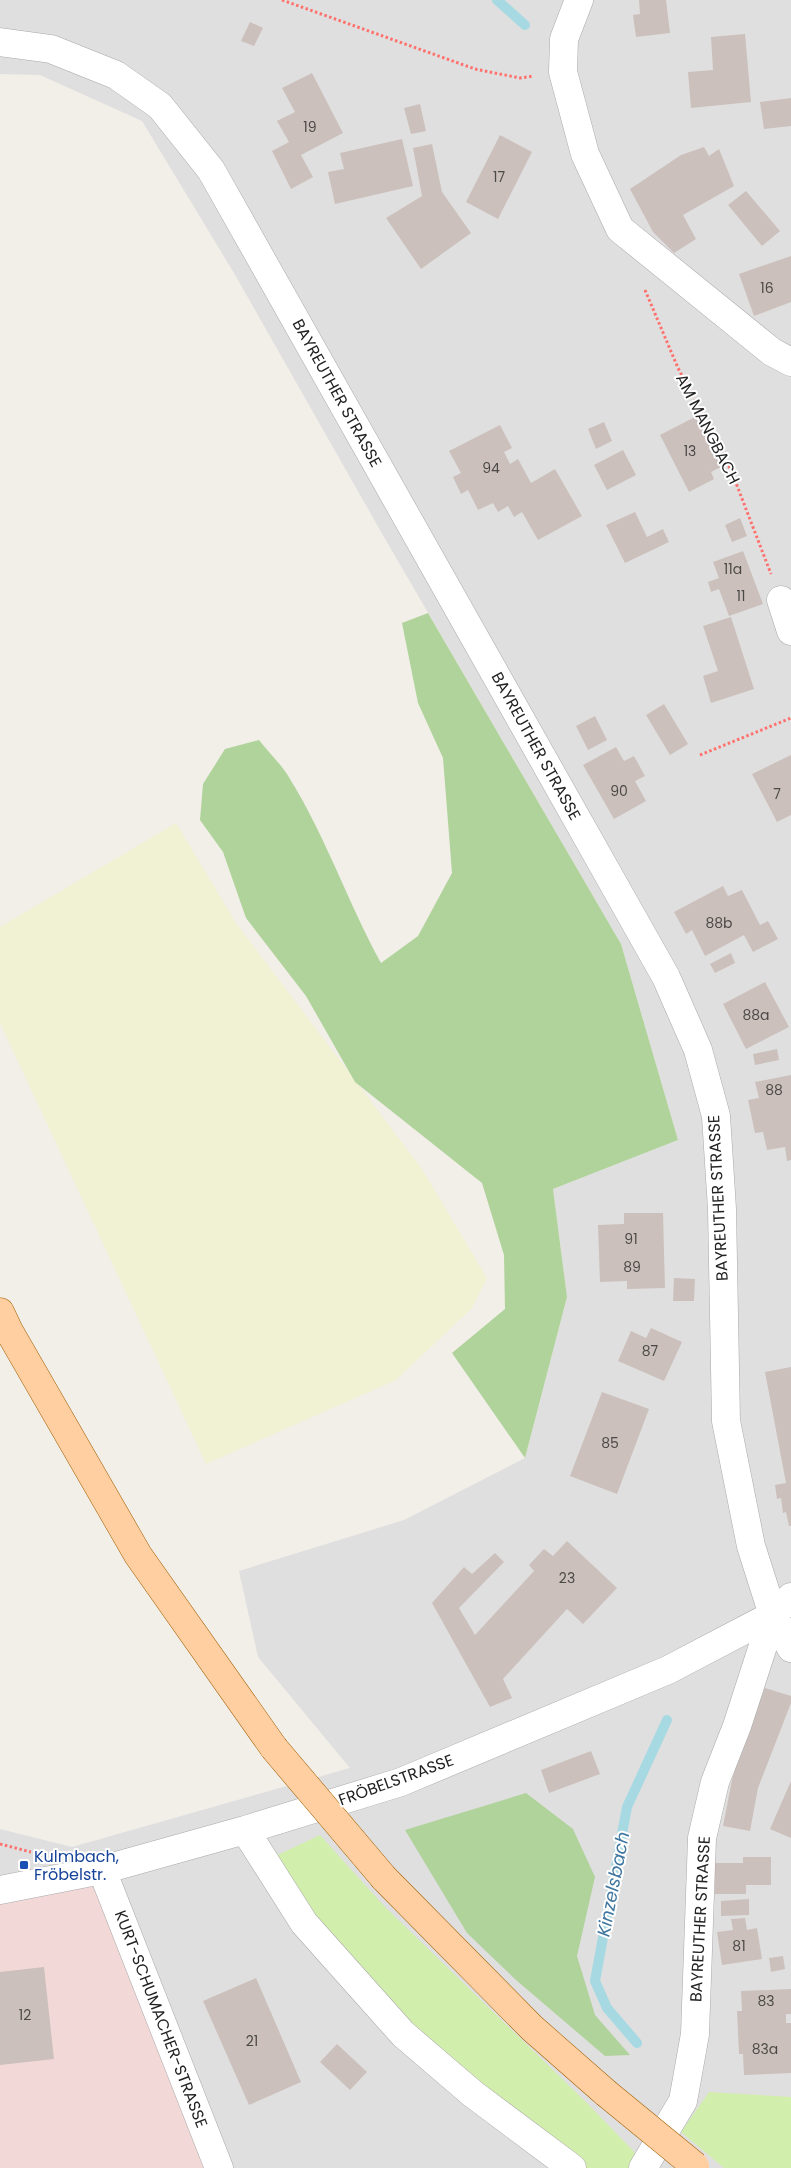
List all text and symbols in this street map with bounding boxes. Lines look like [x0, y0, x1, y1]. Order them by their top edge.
house number: 19 [303, 117, 317, 137]
house number: 17 [493, 167, 505, 187]
house number: 16 [760, 278, 774, 298]
street label: BAYREUTHER STRASSE [287, 315, 387, 471]
street label: AM MANGBACH [670, 370, 746, 488]
house number: 13 [684, 441, 696, 461]
house number: 94 [482, 458, 500, 478]
house number: 11a [724, 559, 742, 579]
house number: 11 [737, 586, 745, 606]
street label: BAYREUTHER STRASSE [486, 668, 586, 824]
house number: 90 [610, 781, 628, 801]
house number: 7 [773, 784, 781, 804]
house number: 88b [705, 913, 733, 933]
house number: 88a [742, 1005, 770, 1025]
house number: 88 [765, 1080, 783, 1100]
street label: BAYREUTHER STRASSE [702, 1114, 734, 1282]
house number: 91 [624, 1229, 638, 1249]
house number: 89 [623, 1257, 641, 1277]
house number: 87 [642, 1341, 659, 1361]
house number: 85 [601, 1433, 619, 1453]
house number: 23 [559, 1568, 575, 1588]
street label: FRÖBELSTRASSE [335, 1749, 457, 1811]
water label: Kinzelsbach [591, 1829, 635, 1939]
street label: BAYREUTHER STRASSE [684, 1835, 716, 2003]
place label: Kulmbach, Fröbelstr. [34, 1845, 119, 1886]
marker: Kulmbach, Fröbelstr. [18, 1859, 30, 1871]
street label: KURT-SCHUMACHER-STRASSE [109, 1907, 213, 2131]
house number: 81 [732, 1936, 746, 1956]
house number: 83 [757, 1991, 775, 2011]
house number: 12 [19, 2005, 31, 2025]
house number: 21 [246, 2031, 258, 2051]
house number: 83a [752, 2039, 778, 2059]

